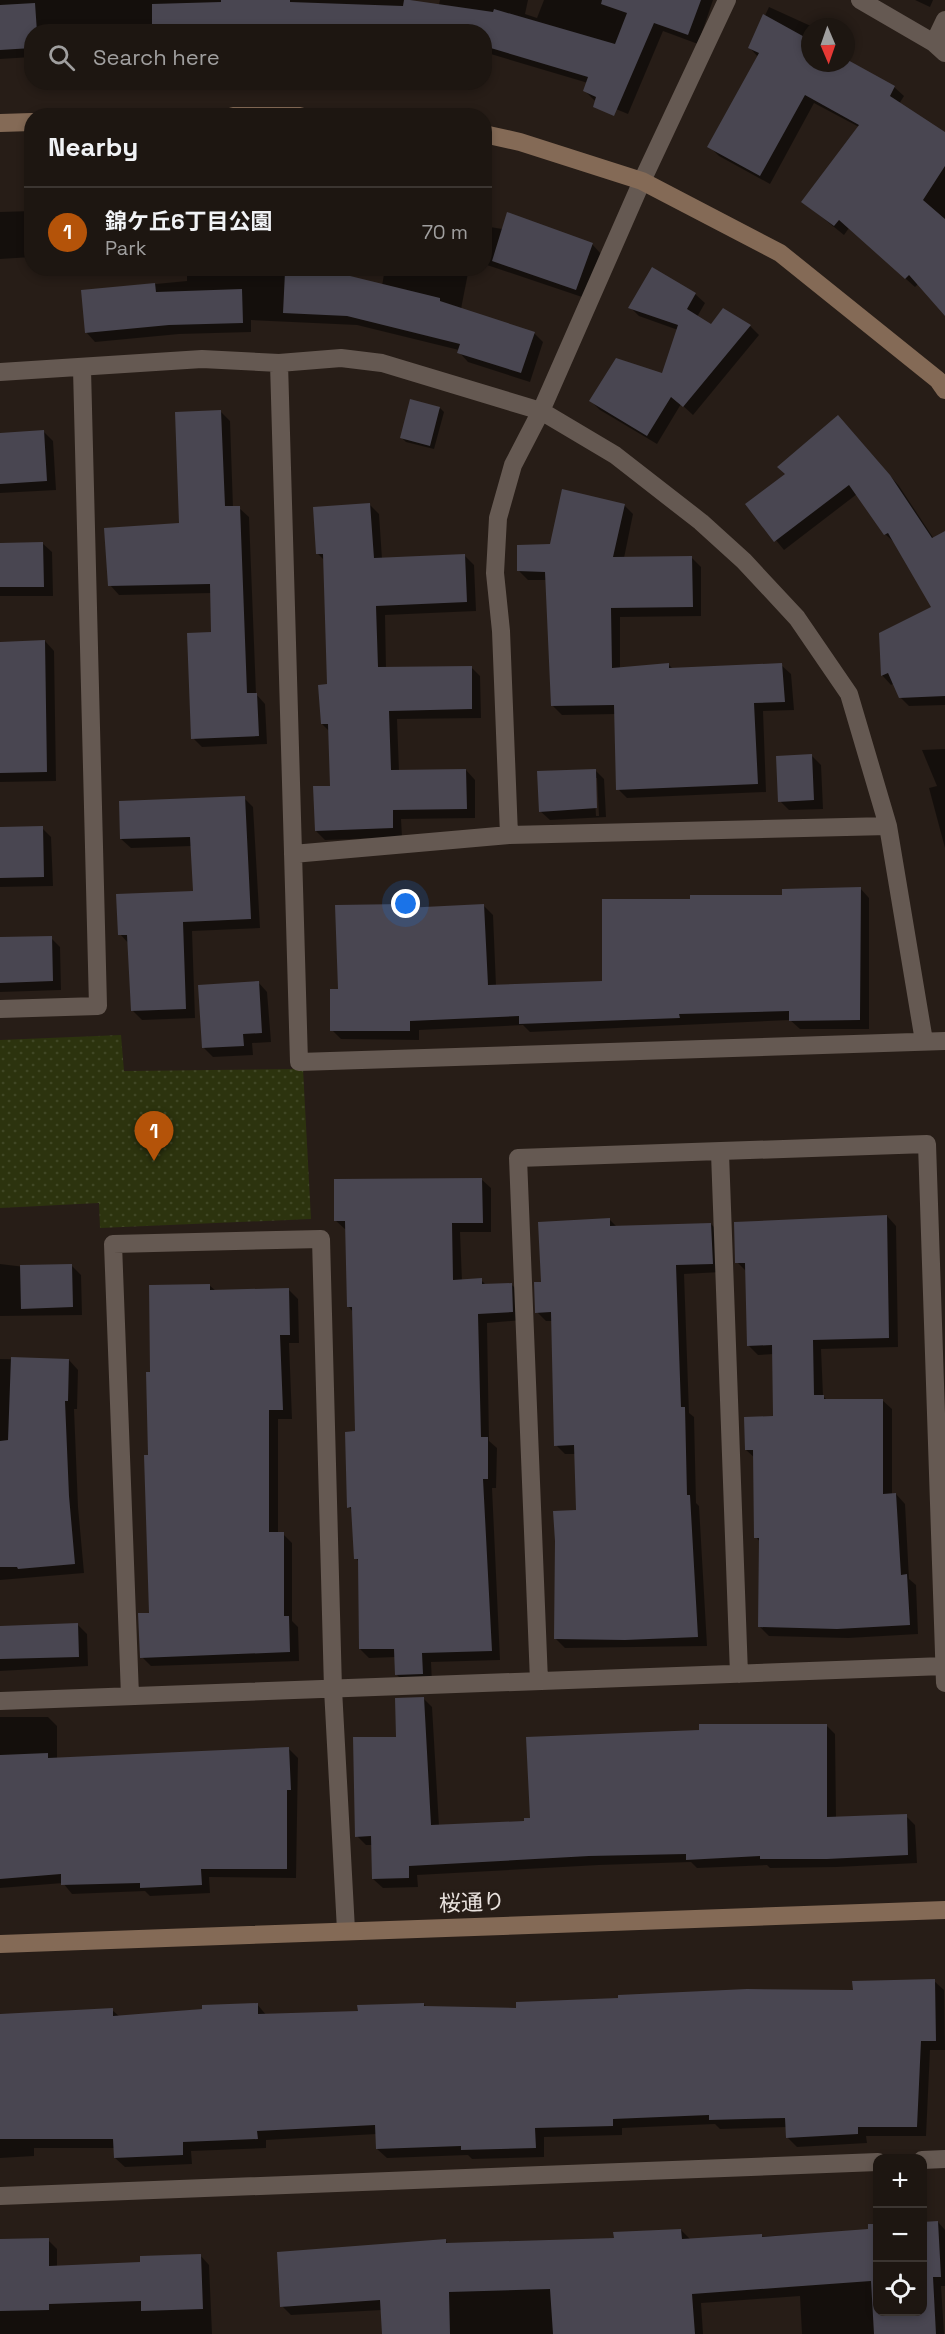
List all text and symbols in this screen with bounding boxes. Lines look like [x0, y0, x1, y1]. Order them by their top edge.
north arrow [801, 18, 855, 72]
search box [24, 24, 492, 90]
icon: search [45, 41, 78, 74]
text: Search here [93, 43, 220, 71]
text: Nearby [48, 130, 138, 164]
text: 錦ケ丘6丁目公園 [105, 207, 273, 235]
text: 1 [63, 219, 72, 245]
text: 70 m [422, 219, 468, 245]
text: Park [105, 235, 147, 261]
your location [391, 889, 420, 918]
pin: 1 [134, 1112, 174, 1161]
street label: 桜通り [439, 1887, 505, 1917]
map controls [873, 2154, 927, 2316]
button: + [873, 2154, 927, 2208]
button: − [873, 2208, 927, 2262]
button: locate [873, 2262, 927, 2316]

